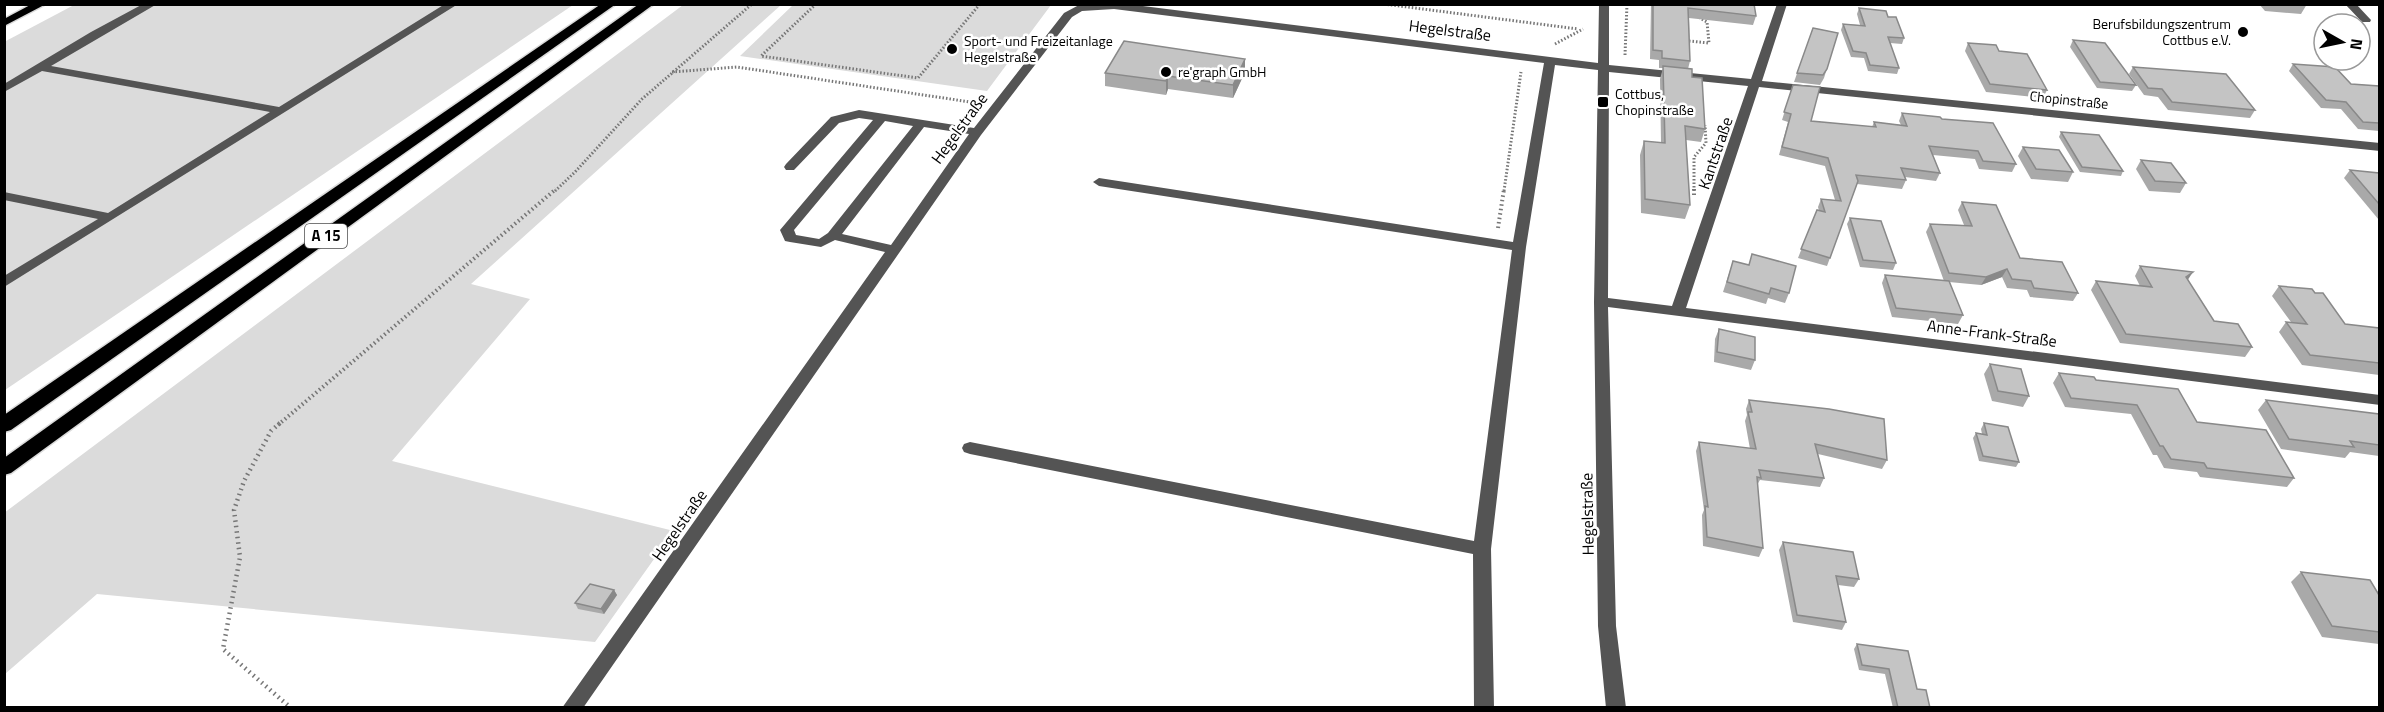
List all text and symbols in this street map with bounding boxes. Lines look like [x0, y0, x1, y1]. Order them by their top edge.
north arrow [2312, 12, 2372, 72]
street label: Hegelstraße [1408, 13, 1492, 47]
place label: Berufsbildungszentrum Cottbus e.V. [2092, 13, 2231, 50]
marker: Berufsbildungszentrum Cottbus e.V. [2236, 25, 2250, 39]
place label: Sport- und Freizeitanlage Hegelstraße [964, 30, 1113, 67]
text: N [2344, 37, 2370, 52]
marker: Sport- und Freizeitanlage Hegelstraße [945, 42, 959, 56]
place label: re'graph GmbH [1178, 61, 1266, 82]
marker: re'graph GmbH [1159, 65, 1173, 79]
place label: Cottbus, Chopinstraße [1615, 83, 1694, 120]
street label: Chopinstraße [2029, 85, 2109, 114]
street label: Hegelstraße [925, 87, 993, 169]
marker: Cottbus, Chopinstraße [1596, 95, 1610, 109]
street label: Kantstraße [1691, 114, 1739, 192]
road number: A 15 [305, 224, 347, 248]
street label: Anne-Frank-Straße [1926, 313, 2058, 353]
street label: Hegelstraße [1574, 472, 1600, 556]
street label: Hegelstraße [645, 484, 713, 566]

